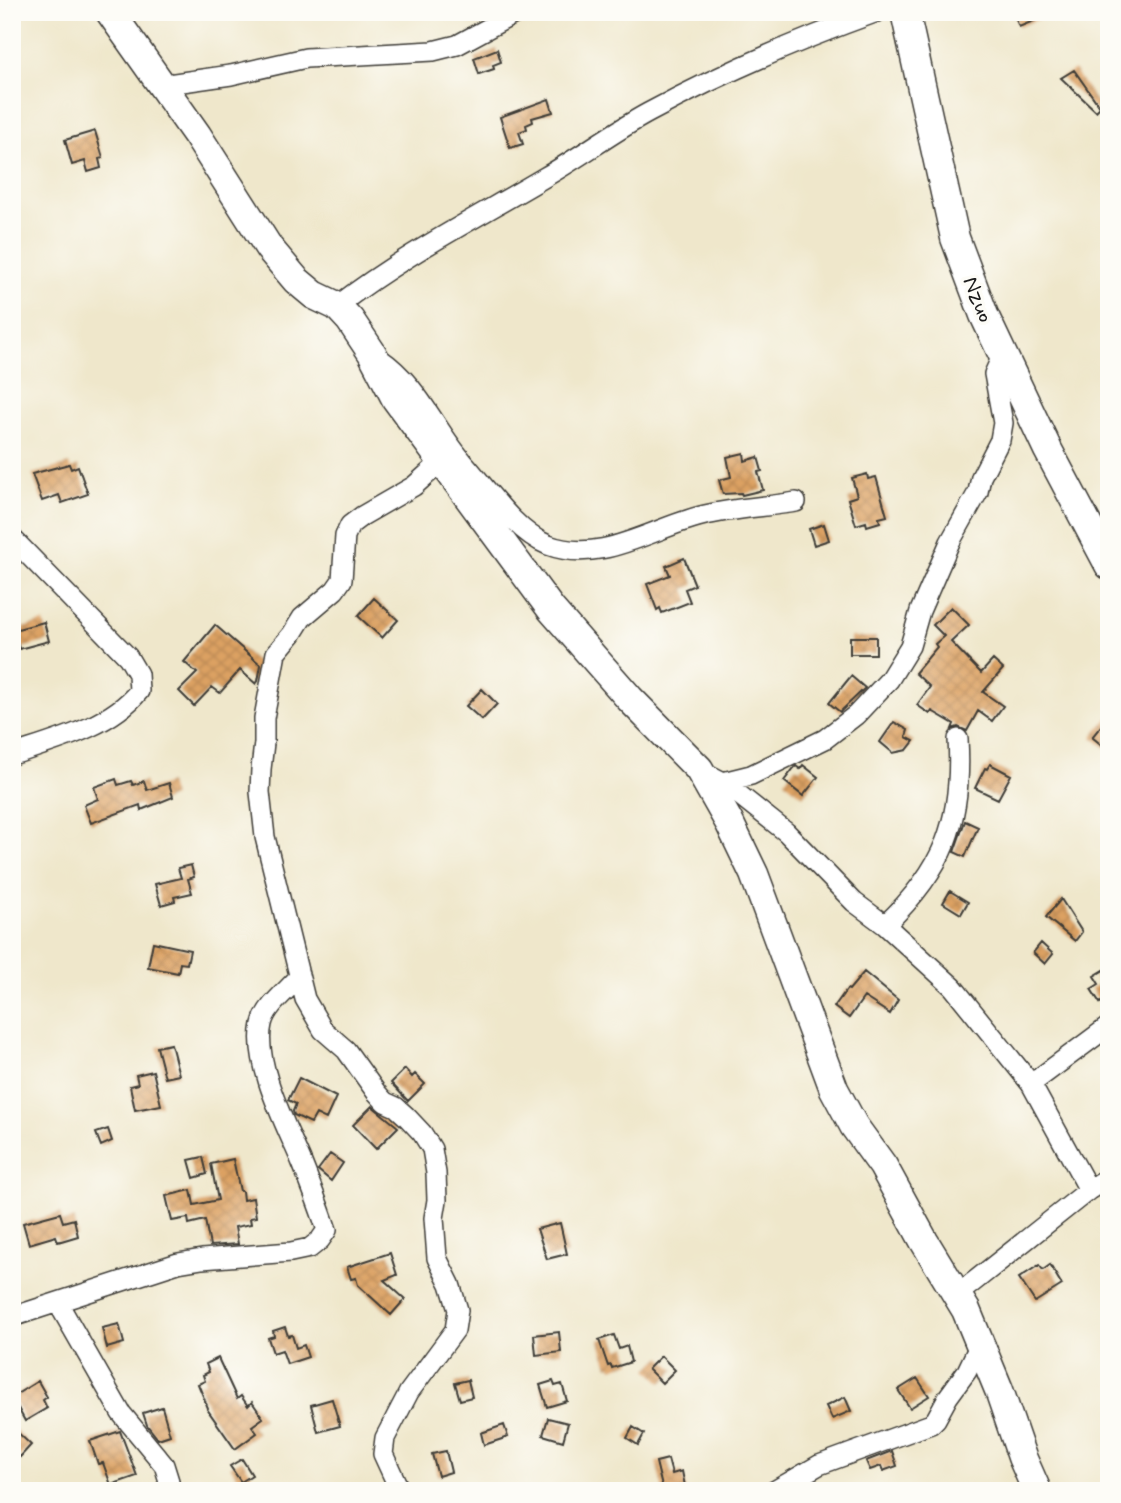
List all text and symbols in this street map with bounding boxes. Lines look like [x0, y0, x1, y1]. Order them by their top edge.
street label: Nzuo [954, 272, 1000, 327]

